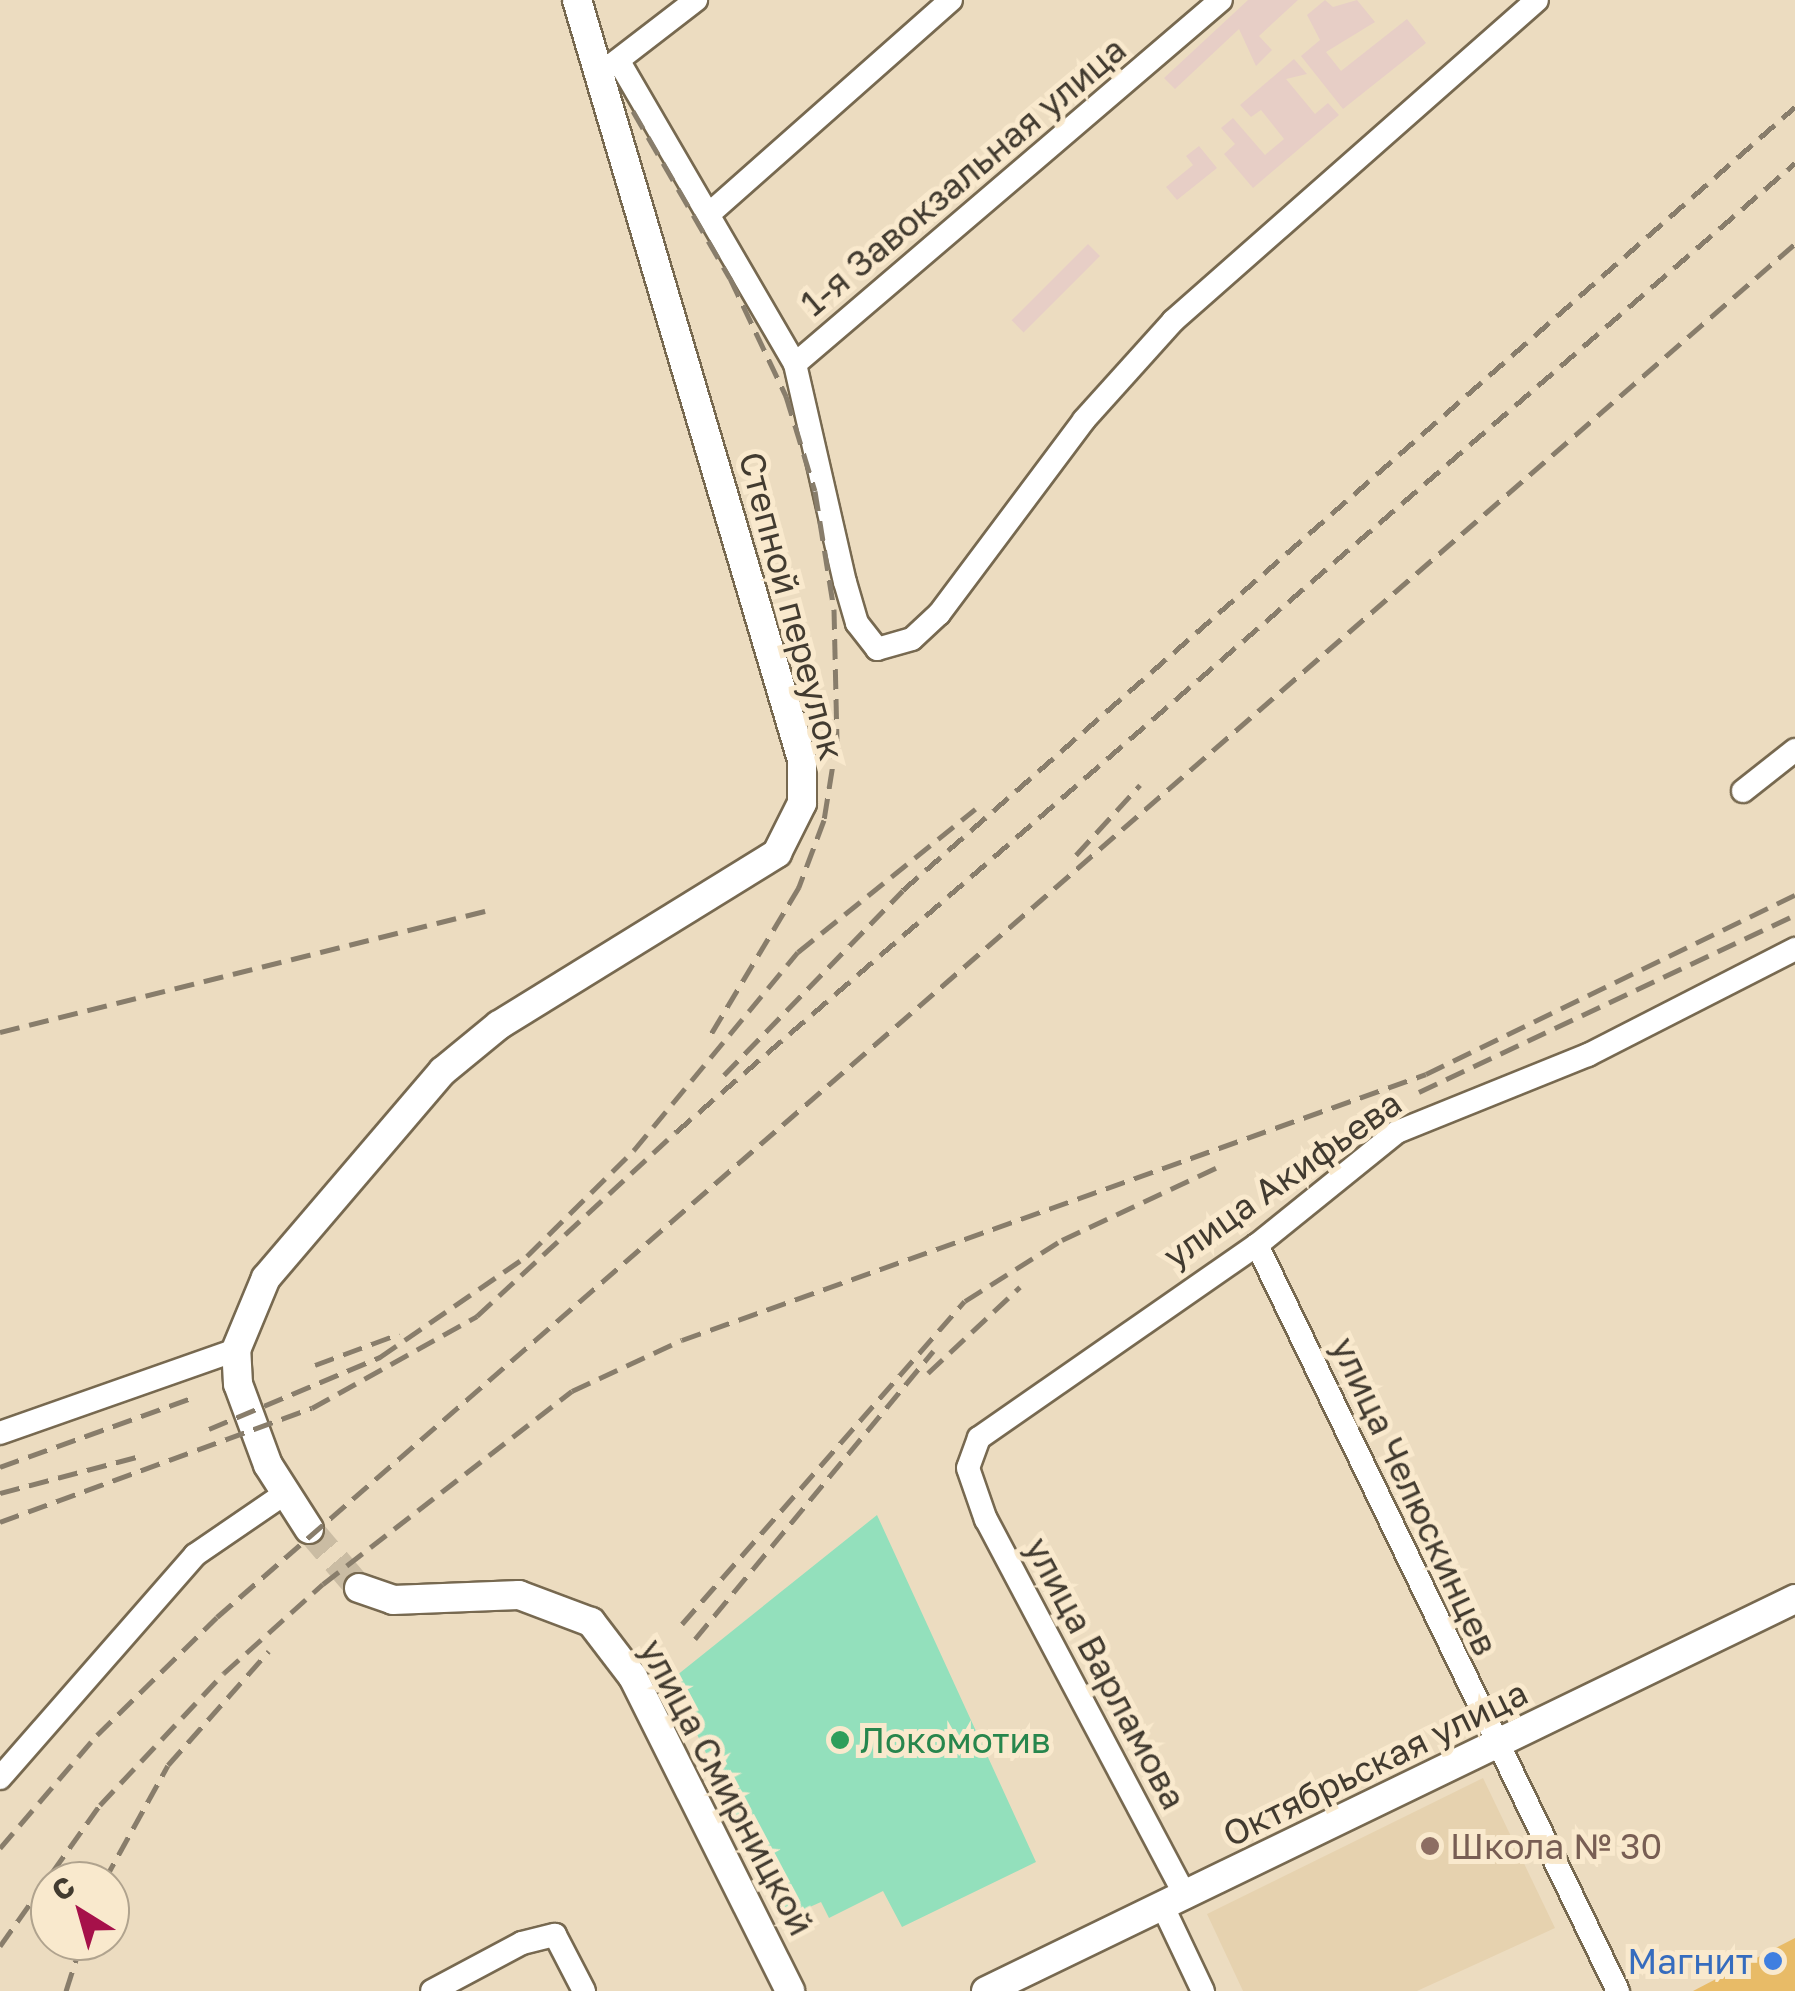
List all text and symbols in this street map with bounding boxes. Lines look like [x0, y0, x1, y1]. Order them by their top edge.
street label: 1-я Завокзальная улица [792, 28, 1134, 324]
street label: Степной переулок [731, 447, 853, 765]
street label: улица Акифьева [1155, 1081, 1409, 1277]
street label: улица Челюскинцев [1323, 1330, 1507, 1662]
street label: улица Варламова [1017, 1530, 1195, 1816]
street label: улица Смирницкой [631, 1632, 823, 1942]
street label: Октябрьская улица [1216, 1671, 1534, 1855]
place label: Локомотив [860, 1719, 1051, 1761]
marker: Локомотив [829, 1729, 851, 1751]
place label: Школа № 30 [1450, 1825, 1662, 1867]
marker: Школа № 30 [1419, 1835, 1441, 1857]
north arrow [30, 1861, 130, 1961]
text: С [45, 1869, 81, 1907]
place label: Магнит [1627, 1940, 1753, 1982]
marker: Магнит [1762, 1950, 1784, 1972]

